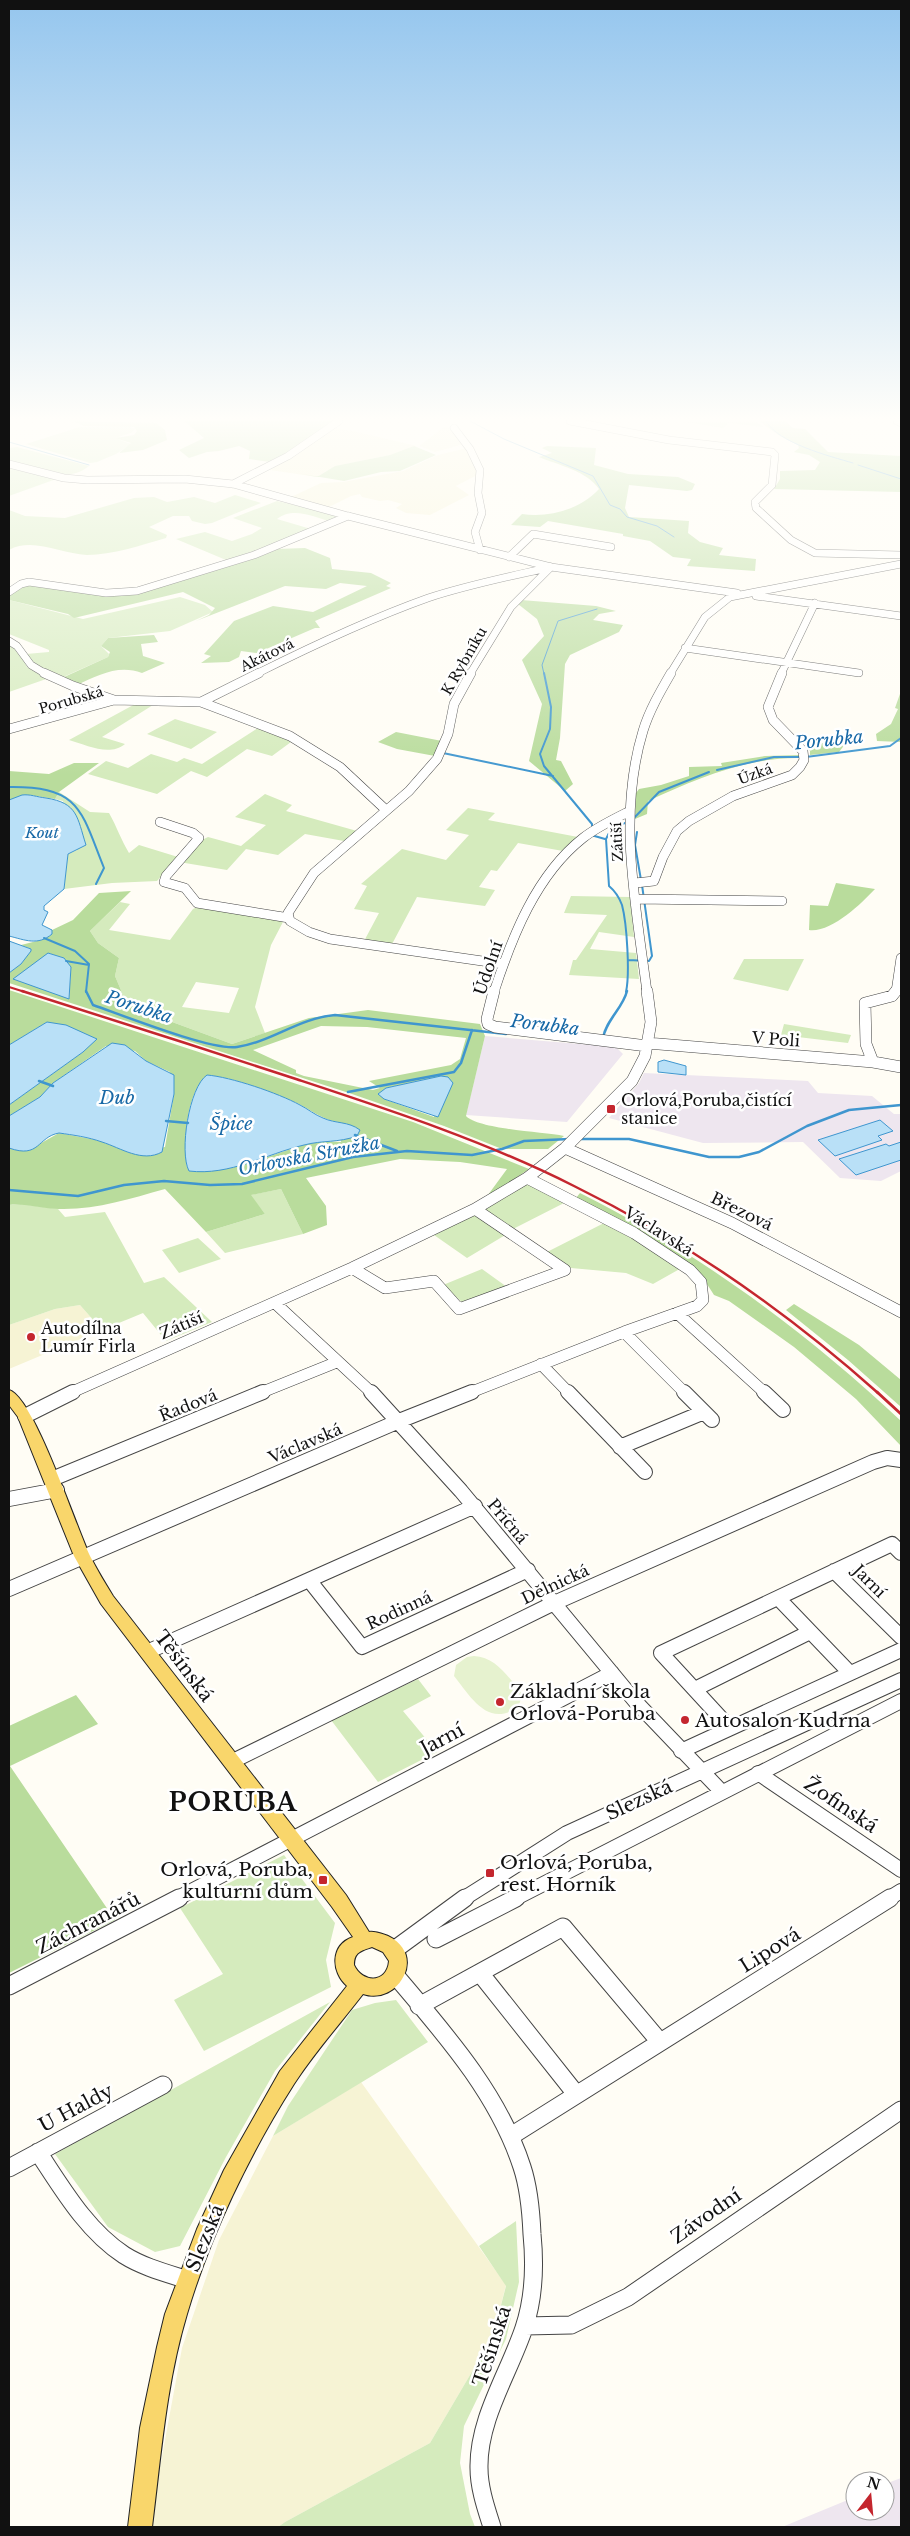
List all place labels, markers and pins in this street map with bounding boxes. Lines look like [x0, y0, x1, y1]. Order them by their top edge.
place label: Orlová,Poruba,čistící stanice [621, 1090, 792, 1128]
marker: Orlová,Poruba,čistící stanice [605, 1103, 617, 1115]
place label: Autodílna Lumír Firla [40, 1318, 136, 1356]
marker: Autodílna Lumír Firla [25, 1331, 37, 1343]
place label: Základní škola Orlová-Poruba [510, 1680, 656, 1725]
marker: Základní škola Orlová-Poruba [494, 1696, 506, 1708]
place label: Autosalon Kudrna [694, 1709, 871, 1732]
marker: Autosalon Kudrna [679, 1714, 691, 1726]
place label: Orlová, Poruba, rest. Horník [500, 1851, 653, 1896]
place label: Orlová, Poruba, kulturní dům [160, 1858, 313, 1903]
marker: Orlová, Poruba, rest. Horník [484, 1867, 496, 1879]
marker: Orlová, Poruba, kulturní dům [317, 1874, 329, 1886]

